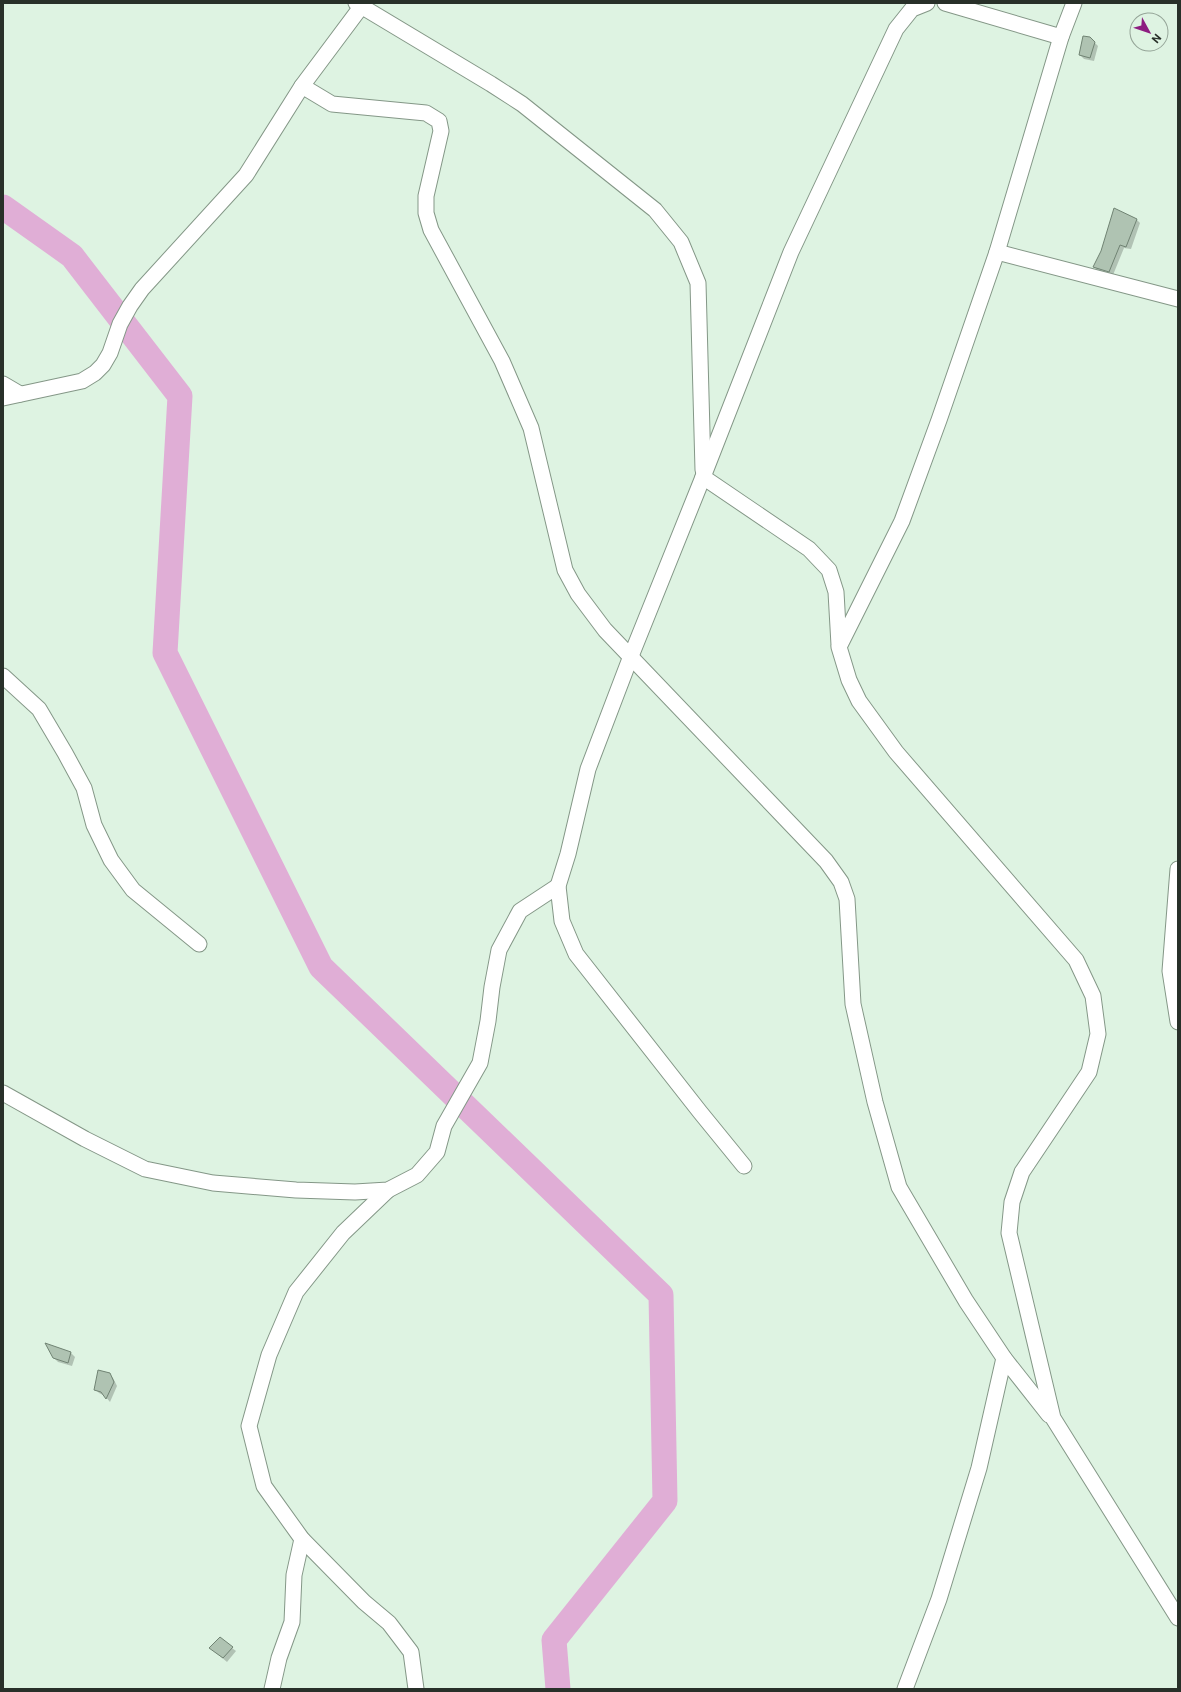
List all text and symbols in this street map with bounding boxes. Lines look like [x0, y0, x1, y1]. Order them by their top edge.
north arrow [1129, 12, 1169, 52]
text: N [1149, 31, 1164, 45]

